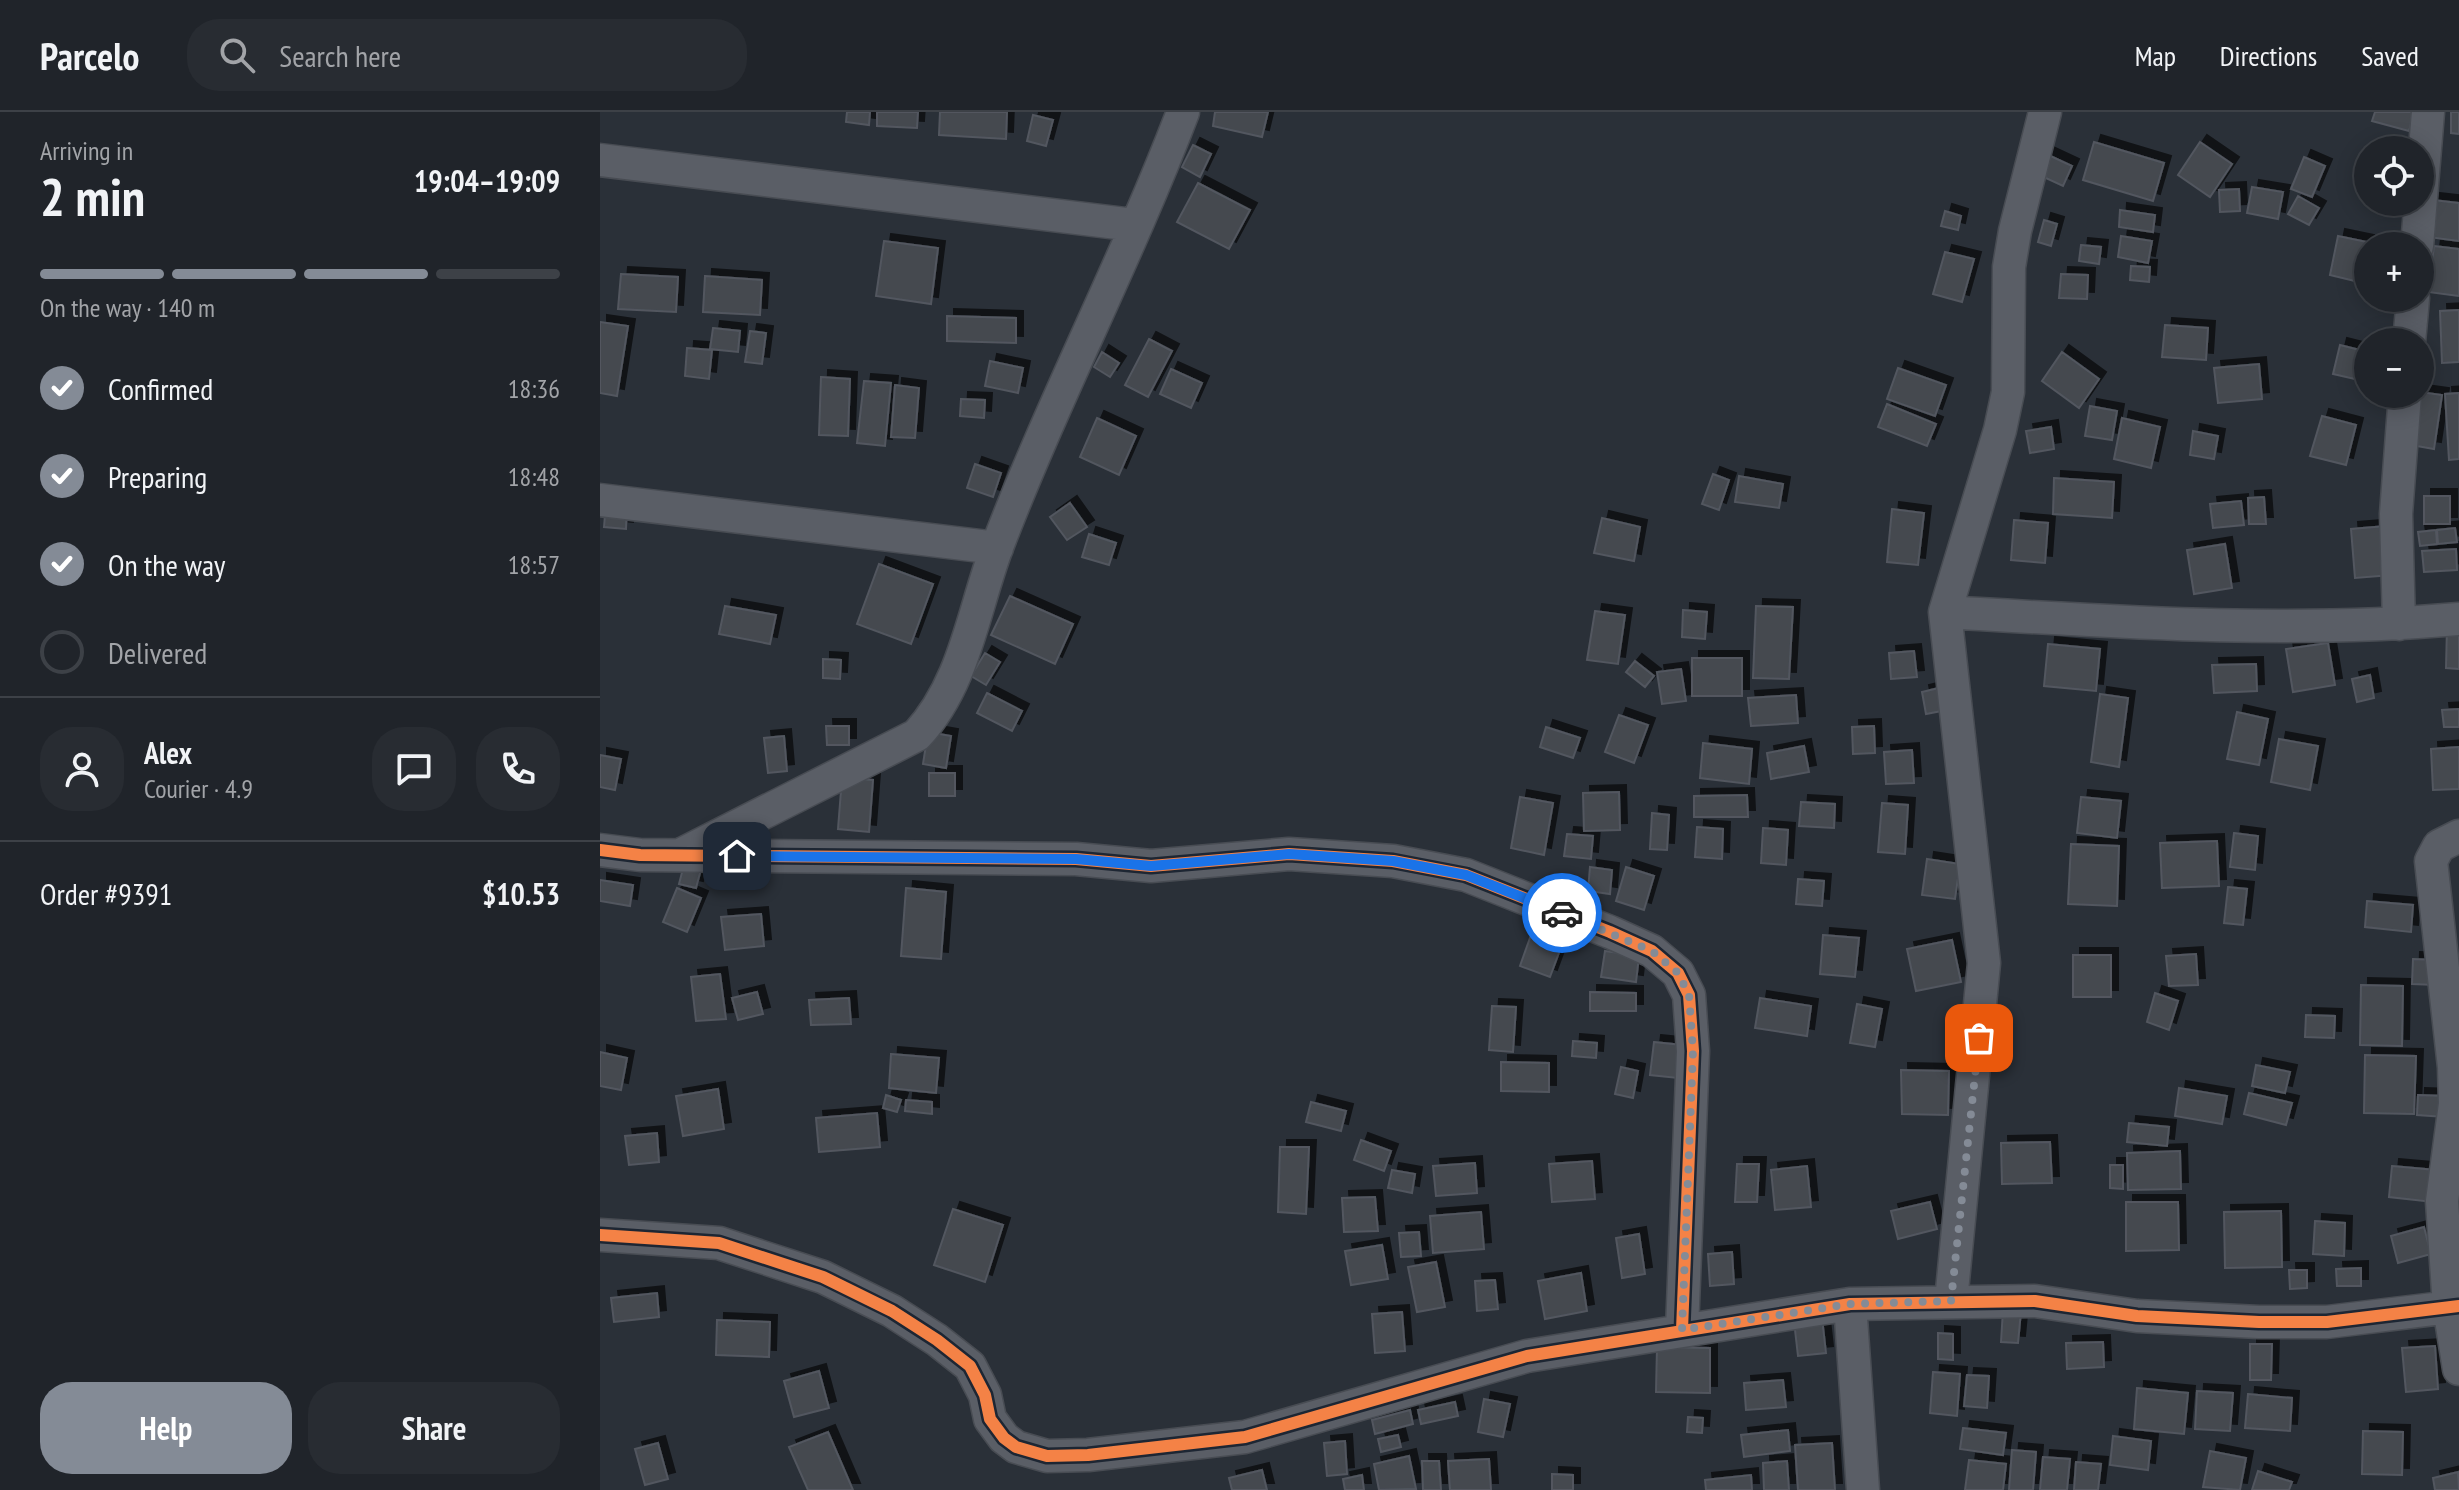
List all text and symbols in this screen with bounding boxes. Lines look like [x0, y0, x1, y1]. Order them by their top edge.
search box [187, 19, 747, 91]
text: Parcelo [40, 31, 139, 80]
icon: search [215, 33, 259, 77]
text: Search here [279, 36, 401, 75]
text: Map [2135, 37, 2176, 74]
text: Directions [2220, 37, 2317, 74]
text: Saved [2361, 37, 2419, 74]
text: Arriving in [40, 134, 133, 167]
map controls [2354, 136, 2434, 408]
button: locate [2354, 136, 2434, 216]
text: 19:04–19:09 [414, 161, 560, 200]
text: 2 min [40, 163, 145, 230]
button: + [2354, 232, 2434, 312]
text: On the way · 140 m [40, 291, 215, 324]
button: − [2354, 328, 2434, 408]
icon: check [40, 366, 84, 410]
text: Confirmed [108, 369, 213, 408]
text: 18:36 [508, 372, 560, 405]
icon: check [40, 454, 84, 498]
text: Preparing [108, 457, 207, 496]
text: 18:48 [508, 460, 560, 493]
icon: check [40, 542, 84, 586]
text: On the way [108, 545, 225, 584]
text: 18:57 [508, 548, 560, 581]
text: Delivered [108, 633, 207, 672]
button: person [40, 727, 124, 811]
button: chat [372, 727, 456, 811]
button: phone [476, 727, 560, 811]
text: Alex [144, 733, 192, 772]
text: Courier · 4.9 [144, 772, 253, 805]
pin [703, 822, 771, 890]
icon: home [715, 834, 759, 878]
courier [1522, 873, 1602, 953]
text: Order #9391 [40, 874, 172, 913]
text: $10.53 [482, 874, 560, 913]
icon: car [1540, 891, 1584, 935]
pin [1945, 1004, 2013, 1072]
icon: bag [1957, 1016, 2001, 1060]
button: Help [40, 1382, 292, 1474]
button: Share [308, 1382, 560, 1474]

